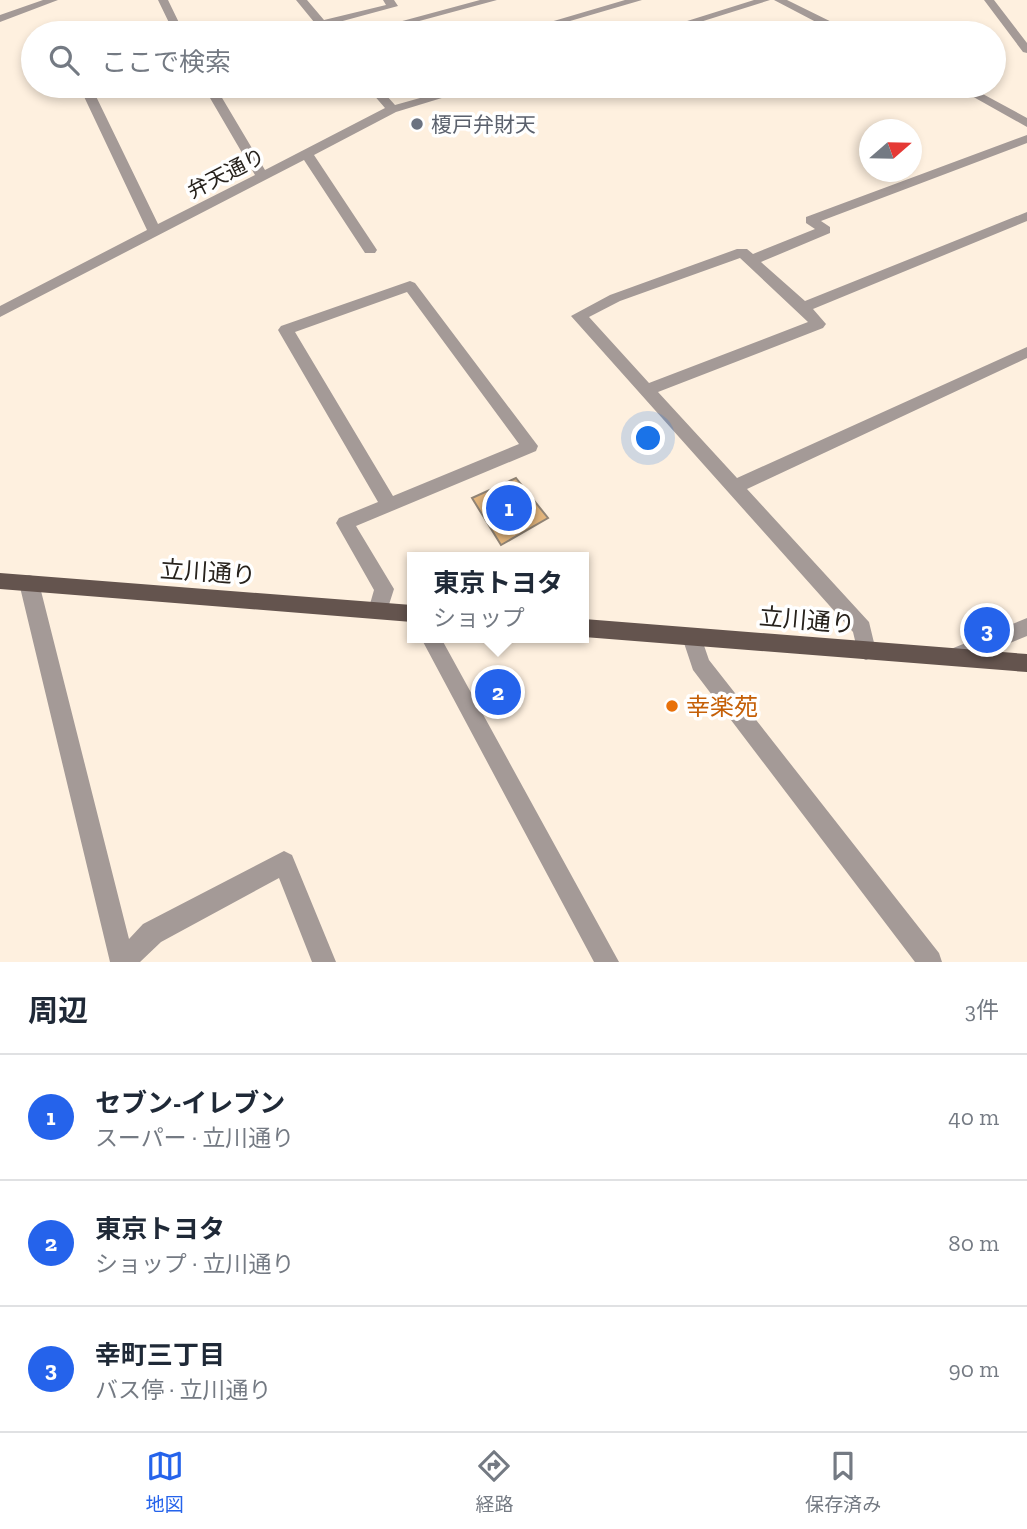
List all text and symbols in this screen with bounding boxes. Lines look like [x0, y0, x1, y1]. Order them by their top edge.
search box [21, 21, 1006, 98]
icon: search [45, 41, 83, 79]
text: ここで検索 [101, 46, 231, 78]
place label: 榎戸弁財天 [431, 112, 536, 137]
marker: 榎戸弁財天 [409, 116, 425, 132]
north arrow [859, 119, 922, 182]
street label: 弁天通り [183, 143, 269, 203]
your location [631, 421, 665, 455]
pin: 1 [486, 482, 532, 534]
popup [407, 552, 589, 643]
street label: 立川通り [159, 554, 257, 590]
text: 東京トヨタ [433, 567, 563, 599]
street label: 立川通り [758, 601, 856, 639]
text: ショップ [433, 604, 525, 632]
pin: 3 [964, 604, 1010, 656]
pin: 2 [475, 666, 521, 718]
place label: 幸楽苑 [686, 692, 758, 721]
marker: 幸楽苑 [664, 698, 680, 714]
text: 周辺 [28, 993, 88, 1029]
text: 3件 [965, 996, 999, 1024]
text: セブン-イレブン [95, 1087, 285, 1119]
text: 1 [46, 1103, 56, 1131]
text: 40 m [948, 1103, 999, 1131]
text: スーパー · 立川通り [95, 1124, 294, 1152]
text: 東京トヨタ [95, 1213, 225, 1245]
text: 2 [45, 1229, 57, 1257]
text: 80 m [948, 1229, 999, 1257]
text: ショップ · 立川通り [95, 1250, 294, 1278]
text: 幸町三丁目 [95, 1339, 225, 1371]
text: 3 [45, 1355, 57, 1383]
text: 90 m [948, 1355, 999, 1383]
text: バス停 · 立川通り [95, 1376, 271, 1404]
tab: 地図 [146, 1447, 184, 1516]
tab: 経路 [475, 1447, 513, 1516]
tab: 保存済み [805, 1447, 881, 1516]

